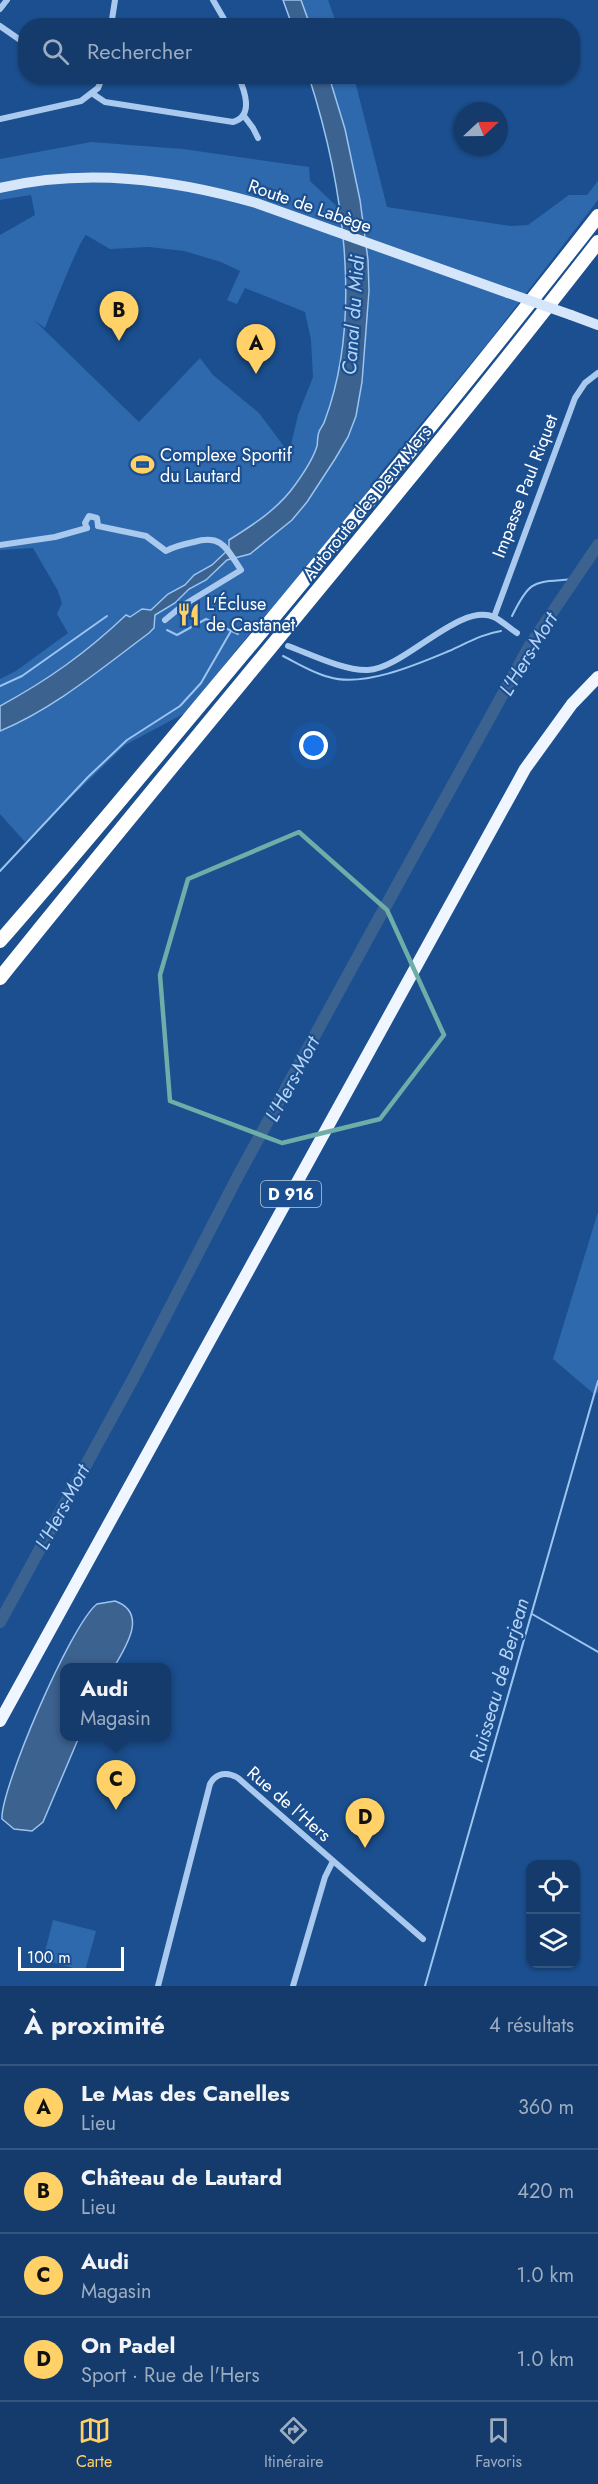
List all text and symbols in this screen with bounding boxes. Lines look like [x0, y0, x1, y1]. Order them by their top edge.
search box [18, 18, 580, 84]
icon: search [39, 35, 72, 68]
text: Rechercher [87, 35, 192, 67]
north arrow [454, 102, 508, 156]
street label: Route de Labège [245, 173, 375, 239]
water label: Canal du Midi [335, 253, 372, 376]
pin: B [100, 292, 138, 341]
pin: A [236, 324, 276, 374]
street label: Impasse Paul Riquet [486, 410, 565, 561]
street label: Autoroute des Deux Mers [296, 420, 438, 586]
place label: Complexe Sportif du Lautard [160, 442, 293, 489]
sports icon: Complexe Sportif du Lautard [129, 452, 155, 478]
place label: L'Écluse de Castanet [206, 591, 296, 638]
restaurant icon: L'Écluse de Castanet [175, 601, 201, 627]
water label: L'Hers-Mort [492, 606, 565, 701]
your location [299, 731, 328, 760]
water label: L'Hers-Mort [258, 1030, 328, 1127]
road number: D 916 [261, 1181, 321, 1207]
water label: L'Hers-Mort [28, 1458, 98, 1555]
water label: Ruisseau de Berjean [462, 1595, 537, 1766]
popup [60, 1663, 171, 1741]
text: Audi [80, 1672, 128, 1704]
text: Magasin [80, 1704, 151, 1733]
pin: C [96, 1760, 136, 1810]
street label: Rue de l'Hers [241, 1760, 337, 1848]
pin: D [346, 1798, 385, 1848]
map controls [526, 1860, 580, 1968]
button: locate [526, 1860, 580, 1914]
button: layers [526, 1914, 580, 1968]
scale bar [18, 1944, 124, 1972]
text: 100 m [27, 1946, 71, 1969]
text: À proximité [24, 2006, 165, 2044]
text: 4 résultats [489, 2011, 574, 2040]
text: Le Mas des Canelles [81, 2077, 290, 2109]
text: A [36, 2093, 51, 2122]
text: 360 m [518, 2093, 574, 2122]
text: Lieu [81, 2109, 116, 2138]
text: Château de Lautard [81, 2161, 282, 2193]
text: B [37, 2177, 50, 2206]
text: 420 m [517, 2177, 574, 2206]
text: Lieu [81, 2193, 116, 2222]
text: Audi [81, 2245, 129, 2277]
text: C [36, 2261, 51, 2290]
text: 1.0 km [517, 2261, 574, 2290]
text: Magasin [81, 2277, 152, 2306]
text: On Padel [81, 2329, 175, 2361]
text: D [36, 2345, 51, 2374]
text: 1.0 km [517, 2345, 574, 2374]
text: Sport · Rue de l'Hers [81, 2361, 259, 2390]
tab: Carte [76, 2414, 112, 2473]
tab: Itinéraire [264, 2414, 323, 2473]
tab: Favoris [475, 2414, 522, 2473]

